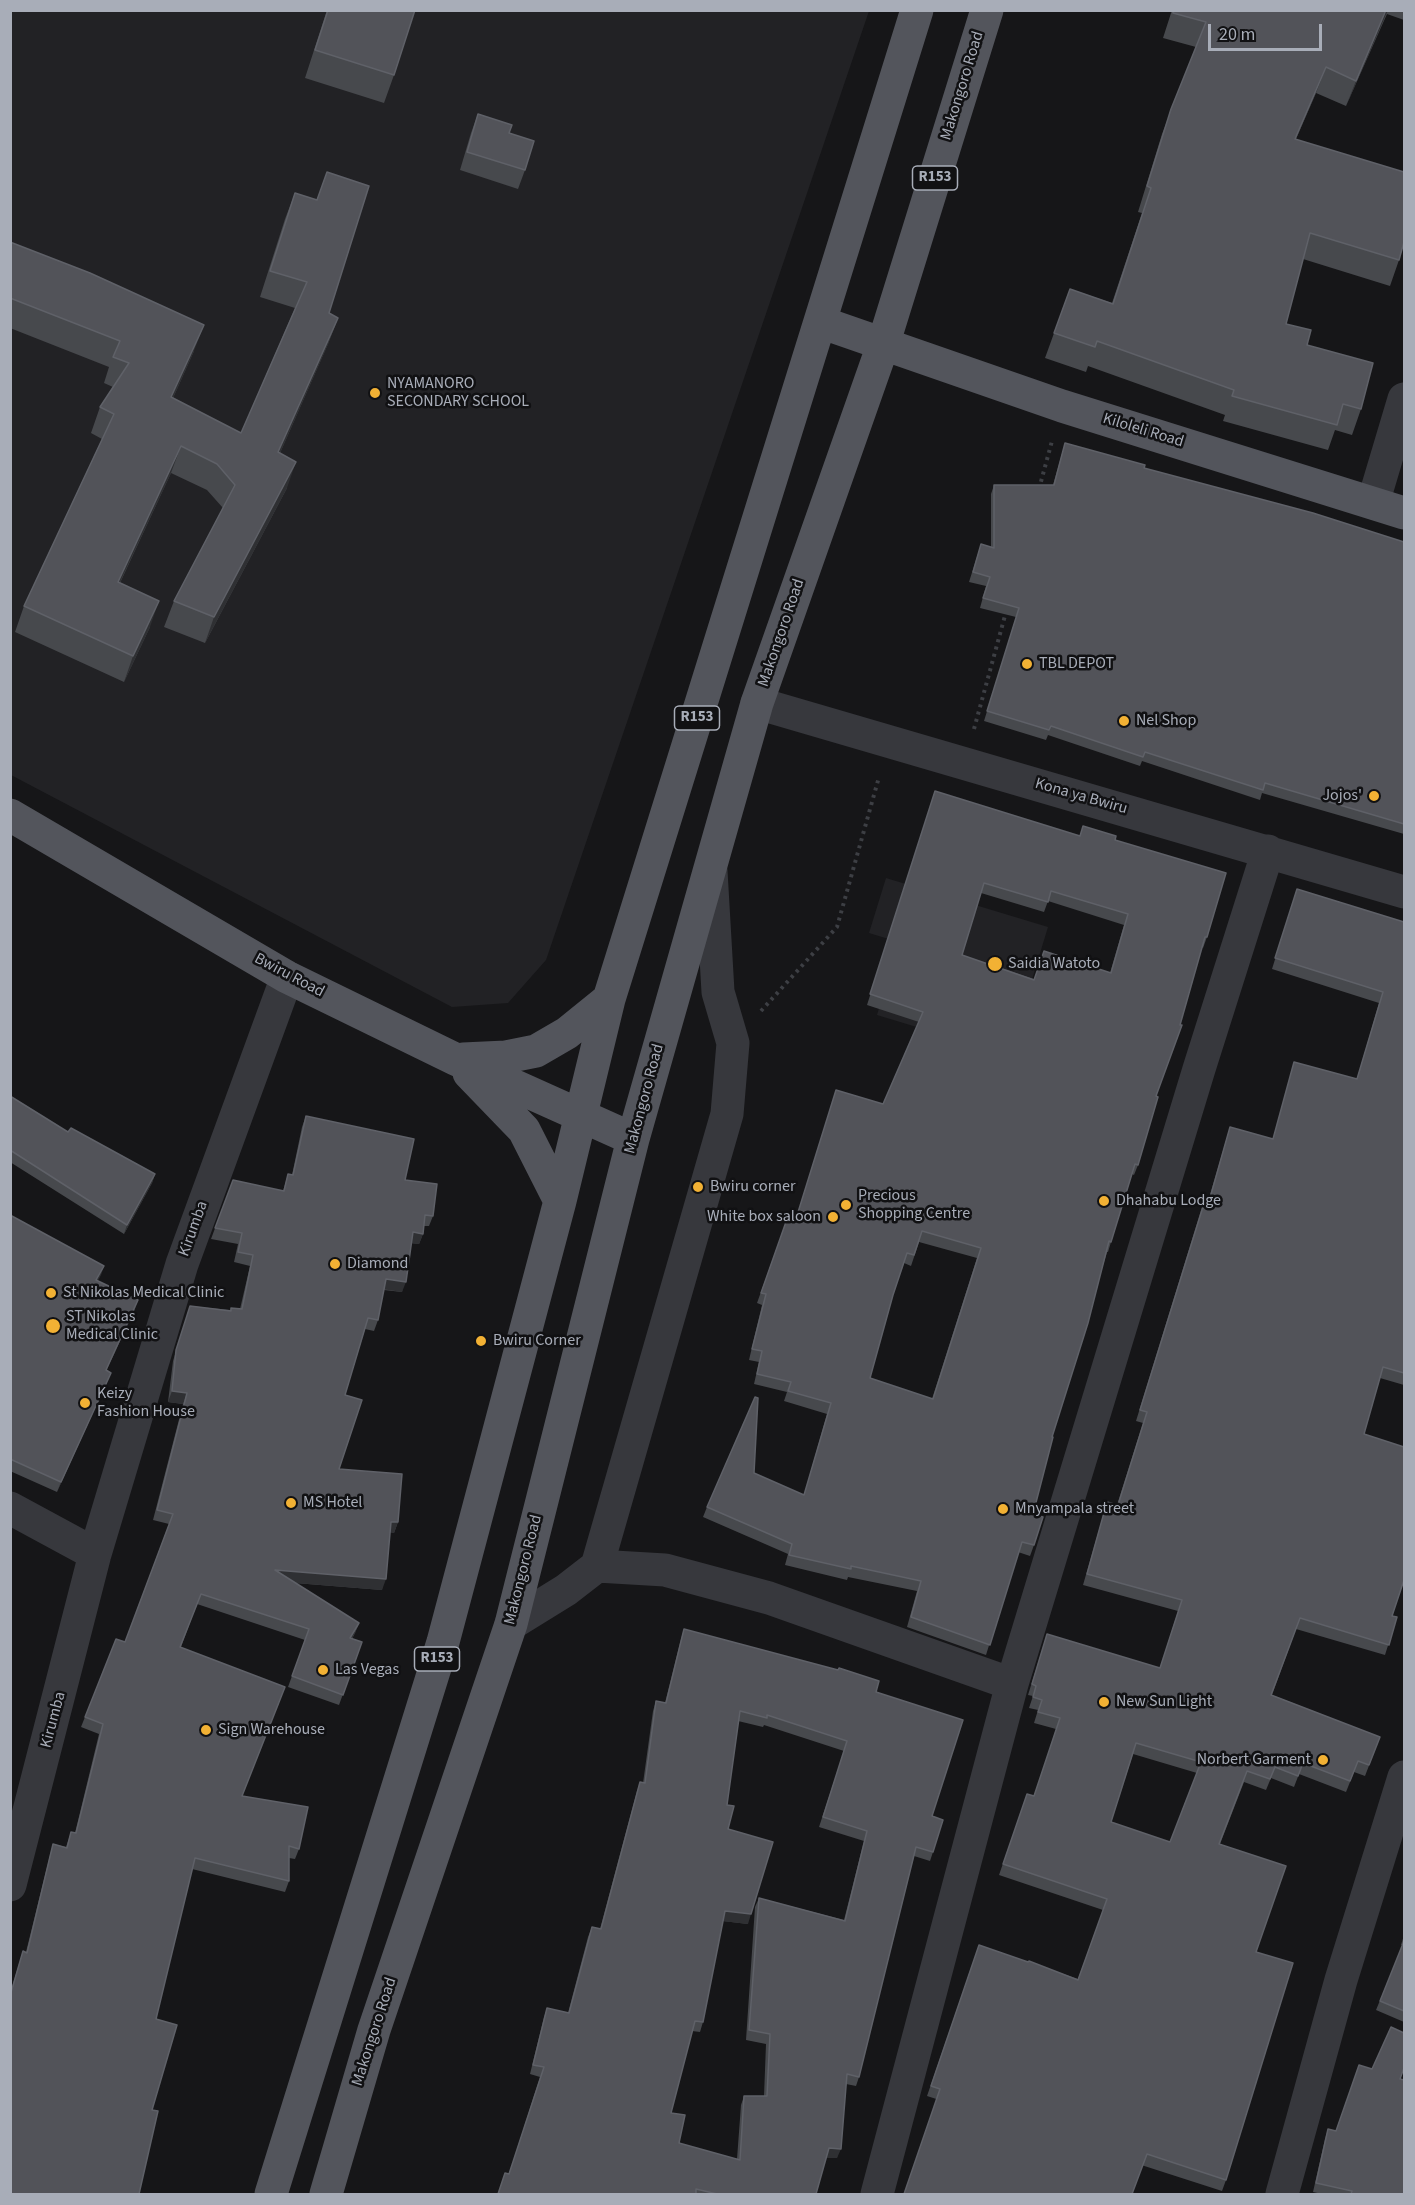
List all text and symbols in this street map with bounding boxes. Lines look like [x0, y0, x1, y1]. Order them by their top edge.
scale bar [1211, 12, 1325, 50]
text: 20 m [1219, 22, 1255, 47]
street label: Makongoro Road [937, 29, 989, 143]
road number: R153 [912, 166, 958, 190]
place label: NYAMANORO SECONDARY SCHOOL [387, 374, 529, 412]
marker: NYAMANORO SECONDARY SCHOOL [368, 386, 382, 400]
street label: Kiloleli Road [1100, 410, 1186, 452]
street label: Makongoro Road [755, 577, 809, 689]
place label: TBL DEPOT [1039, 654, 1114, 674]
marker: TBL DEPOT [1020, 657, 1034, 671]
road number: R153 [674, 706, 720, 730]
place label: Nel Shop [1136, 711, 1196, 731]
marker: Nel Shop [1117, 714, 1131, 728]
street label: Kona ya Bwiru [1033, 775, 1129, 819]
place label: Jojos' [1322, 786, 1362, 806]
marker: Jojos' [1367, 789, 1381, 803]
street label: Bwiru Road [251, 950, 327, 1002]
place label: Saidia Watoto [1008, 954, 1100, 974]
marker: Saidia Watoto [986, 955, 1004, 973]
street label: Makongoro Road [621, 1042, 669, 1156]
place label: Bwiru corner [710, 1177, 796, 1197]
marker: Bwiru corner [691, 1180, 705, 1194]
place label: Precious Shopping Centre [858, 1186, 970, 1224]
place label: Dhahabu Lodge [1116, 1191, 1221, 1211]
marker: Dhahabu Lodge [1097, 1194, 1111, 1208]
marker: Precious Shopping Centre [839, 1198, 853, 1212]
street label: Kirumba [175, 1199, 213, 1259]
place label: White box saloon [707, 1207, 821, 1227]
marker: White box saloon [826, 1210, 840, 1224]
place label: Diamond [347, 1254, 408, 1274]
marker: Diamond [328, 1257, 342, 1271]
place label: St Nikolas Medical Clinic [63, 1283, 224, 1303]
marker: St Nikolas Medical Clinic [44, 1286, 58, 1300]
place label: ST Nikolas Medical Clinic [66, 1307, 158, 1345]
marker: ST Nikolas Medical Clinic [44, 1317, 62, 1335]
place label: Bwiru Corner [493, 1331, 581, 1351]
marker: Bwiru Corner [474, 1334, 488, 1348]
place label: Keizy Fashion House [97, 1384, 195, 1422]
marker: Keizy Fashion House [78, 1396, 92, 1410]
place label: MS Hotel [303, 1493, 362, 1513]
marker: MS Hotel [284, 1496, 298, 1510]
place label: Mnyampala street [1015, 1499, 1134, 1519]
marker: Mnyampala street [996, 1502, 1010, 1516]
street label: Makongoro Road [501, 1513, 547, 1627]
road number: R153 [414, 1647, 460, 1671]
place label: Las Vegas [335, 1660, 399, 1680]
marker: Las Vegas [316, 1663, 330, 1677]
street label: Kirumba [37, 1690, 71, 1750]
place label: New Sun Light [1116, 1692, 1212, 1712]
marker: New Sun Light [1097, 1695, 1111, 1709]
place label: Sign Warehouse [218, 1720, 325, 1740]
marker: Sign Warehouse [199, 1723, 213, 1737]
place label: Norbert Garment [1197, 1750, 1311, 1770]
marker: Norbert Garment [1316, 1753, 1330, 1767]
street label: Makongoro Road [348, 1975, 402, 2089]

